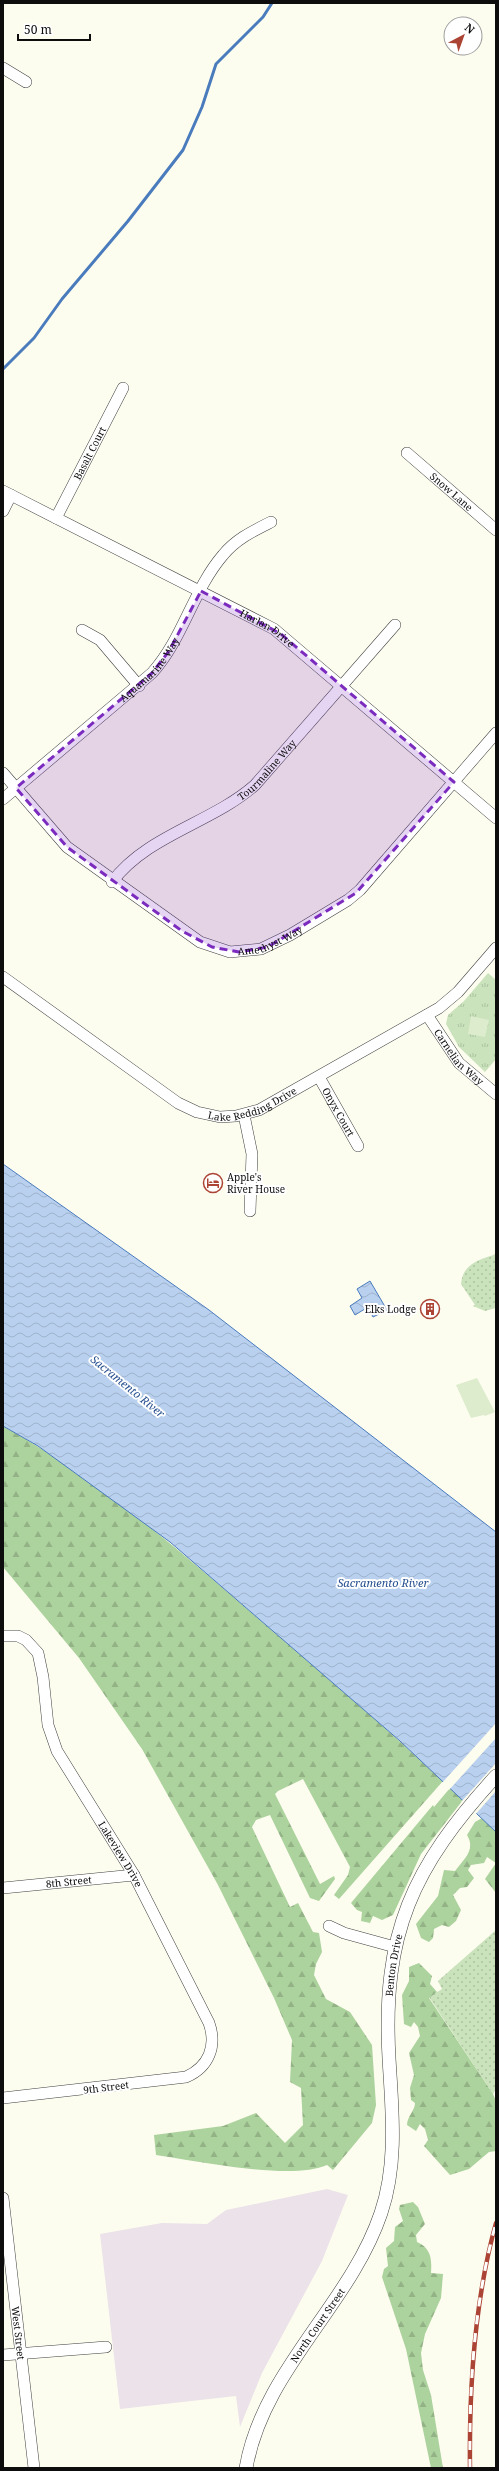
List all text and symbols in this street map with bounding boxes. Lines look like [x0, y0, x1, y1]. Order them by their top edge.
scale bar [18, 16, 90, 42]
north arrow [443, 16, 483, 56]
text: N [462, 20, 478, 37]
text: 50 m [24, 21, 52, 38]
street label: Basalt Court [70, 424, 109, 482]
street label: Snow Lane [427, 469, 476, 514]
street label: Harlan Drive [238, 606, 298, 651]
street label: Aquamarine Way [116, 634, 182, 705]
street label: Tourmaline Way [235, 736, 299, 803]
street label: Amethyst Way [237, 922, 305, 958]
street label: Carnelian Way [431, 1026, 487, 1088]
street label: Lake Redding Drive [207, 1083, 299, 1124]
street label: Onyx Court [319, 1085, 358, 1139]
place label: Apple's River House [227, 1170, 285, 1196]
hotel icon: Apple's River House [202, 1172, 224, 1194]
building icon: Elks Lodge [419, 1298, 441, 1320]
place label: Elks Lodge [365, 1302, 416, 1316]
water label: Sacramento River [88, 1351, 169, 1421]
water label: Sacramento River [337, 1575, 429, 1590]
street label: Lakeview Drive [95, 1818, 146, 1889]
street label: 8th Street [45, 1872, 93, 1891]
street label: Benton Drive [382, 1932, 405, 1997]
street label: 9th Street [82, 2077, 130, 2097]
street label: North Court Street [287, 2285, 348, 2365]
street label: West Street [8, 2306, 29, 2361]

